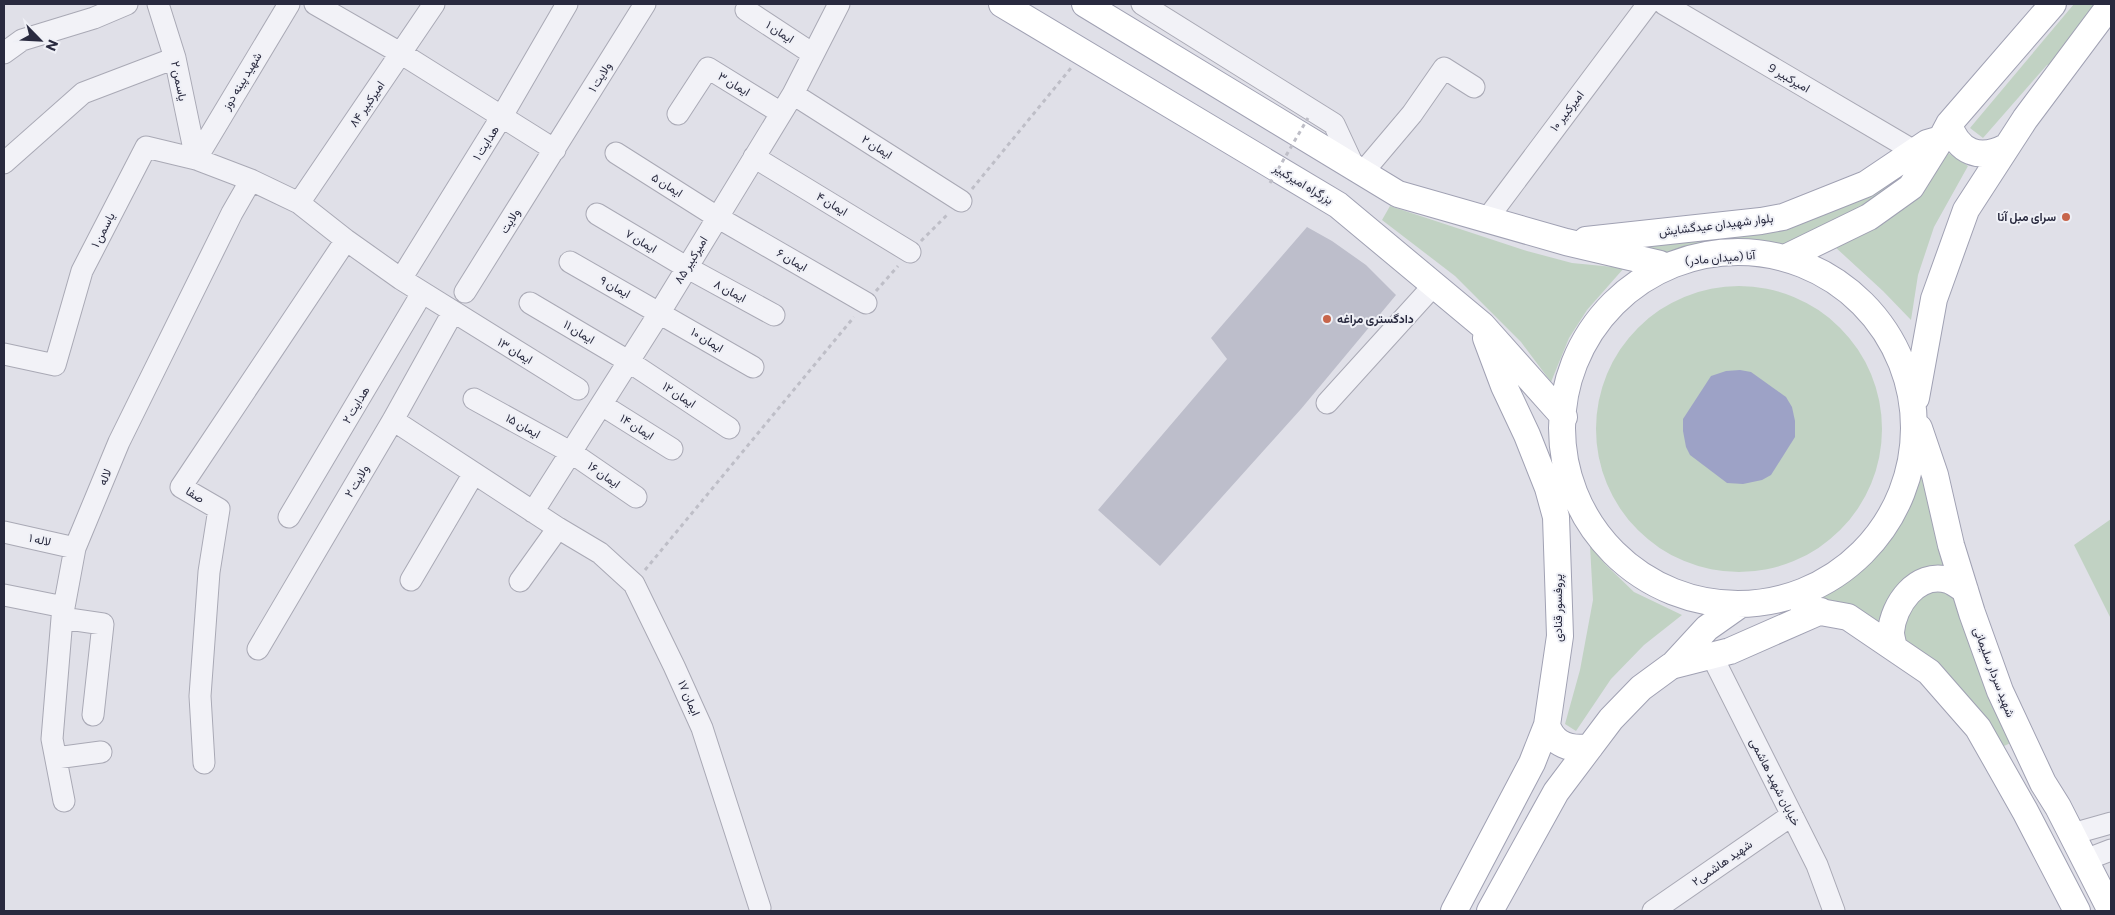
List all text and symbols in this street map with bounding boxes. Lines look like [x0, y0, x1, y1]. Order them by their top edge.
north arrow [15, 15, 65, 65]
street label: ایمان ۱ [763, 17, 797, 46]
text: N [42, 37, 62, 54]
street label: شهید پینه دوز [218, 49, 266, 114]
street label: ولایت ۱ [585, 59, 615, 95]
street label: یاسمن ۲ [167, 60, 191, 103]
street label: امیرکبیر 9 [1765, 60, 1813, 96]
street label: ایمان ۳ [715, 68, 753, 99]
street label: امیرکبیر ۸۴ [346, 78, 388, 130]
street label: امیرکبیر ۱۰ [1546, 87, 1588, 135]
street label: هدایت ۱ [469, 123, 502, 163]
street label: ایمان ۲ [859, 131, 895, 162]
street label: بزرگراه امیرکبیر [1269, 159, 1336, 208]
street label: ایمان ۵ [649, 169, 686, 200]
street label: ایمان ۴ [814, 188, 851, 219]
street label: ولایت [496, 205, 524, 237]
street label: یاسمن ۱ [87, 209, 119, 250]
place label: سرای مبل آنا [1997, 209, 2056, 225]
street label: بلوار شهیدان عیدگشایش [1658, 210, 1774, 240]
marker: سرای مبل آنا [2060, 211, 2072, 223]
street label: ایمان ۷ [623, 225, 660, 256]
street label: امیرکبیر ۸۵ [671, 233, 711, 287]
street label: ایمان ۶ [774, 245, 810, 274]
street label: آنا (میدان مادر) [1684, 247, 1757, 269]
street label: ایمان ۹ [597, 272, 633, 301]
street label: ایمان ۸ [712, 276, 749, 305]
place label: دادگستری مراغه [1337, 311, 1414, 327]
marker: دادگستری مراغه [1321, 313, 1333, 325]
street label: ایمان ۱۱ [561, 316, 598, 347]
street label: ایمان ۱۰ [688, 324, 726, 355]
street label: ایمان ۱۳ [495, 334, 536, 367]
street label: ایمان ۱۲ [660, 378, 699, 411]
street label: هدایت ۲ [339, 383, 373, 426]
street label: ایمان ۱۵ [503, 410, 543, 441]
street label: ایمان ۱۴ [617, 410, 657, 443]
street label: ایمان ۱۶ [585, 458, 623, 491]
street label: ولایت ۲ [341, 462, 373, 500]
street label: لاله [94, 466, 114, 487]
street label: صفا [184, 483, 207, 505]
street label: لاله ۱ [28, 530, 53, 548]
street label: پروفسور قنادی [1550, 574, 1566, 642]
street label: شهید سردار سلیمانی [1969, 625, 2019, 719]
street label: ایمان ۱۷ [675, 678, 704, 718]
street label: خیابان شهید هاشمی [1746, 735, 1804, 829]
street label: شهید هاشمی۲ [1689, 836, 1755, 890]

